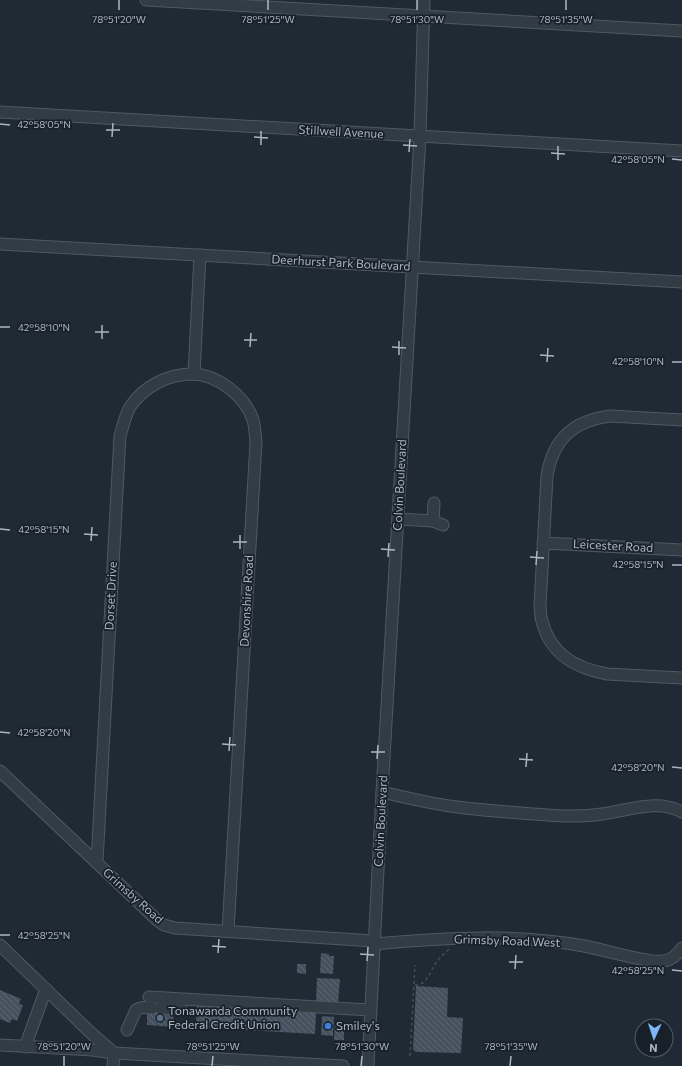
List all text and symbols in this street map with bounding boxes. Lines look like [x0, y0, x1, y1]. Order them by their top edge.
text: 78°51'20"W [92, 13, 146, 25]
text: 78°51'25"W [241, 13, 295, 25]
text: 78°51'30"W [390, 13, 444, 25]
text: 78°51'35"W [539, 13, 593, 25]
text: 42°58'05"N [17, 118, 71, 130]
street label: Stillwell Avenue [298, 122, 384, 140]
text: 42°58'05"N [611, 153, 665, 165]
street label: Deerhurst Park Boulevard [271, 251, 411, 273]
text: 42°58'10"N [18, 321, 70, 333]
text: 42°58'10"N [612, 355, 664, 367]
street label: Colvin Boulevard [390, 439, 408, 531]
text: 42°58'15"N [18, 523, 70, 535]
street label: Leicester Road [573, 536, 654, 554]
street label: Devonshire Road [237, 555, 255, 647]
text: 42°58'15"N [612, 558, 664, 570]
street label: Dorset Drive [101, 561, 119, 631]
text: 42°58'20"N [17, 726, 71, 738]
text: 42°58'20"N [611, 761, 665, 773]
street label: Colvin Boulevard [371, 775, 389, 867]
street label: Grimsby Road [101, 865, 167, 926]
text: 42°58'25"N [18, 929, 70, 941]
street label: Grimsby Road West [454, 931, 561, 949]
text: 42°58'25"N [612, 964, 664, 976]
place label: Tonawanda Community Federal Credit Union [168, 1003, 297, 1031]
marker: Tonawanda Community Federal Credit Union [155, 1013, 165, 1023]
place label: Smiley's [336, 1018, 380, 1032]
north arrow [634, 1018, 674, 1058]
marker: Smiley's [323, 1021, 333, 1031]
text: 78°51'20"W [37, 1040, 91, 1052]
text: 78°51'25"W [186, 1040, 240, 1052]
text: 78°51'30"W [335, 1040, 389, 1052]
text: 78°51'35"W [484, 1040, 538, 1052]
text: N [649, 1042, 658, 1055]

